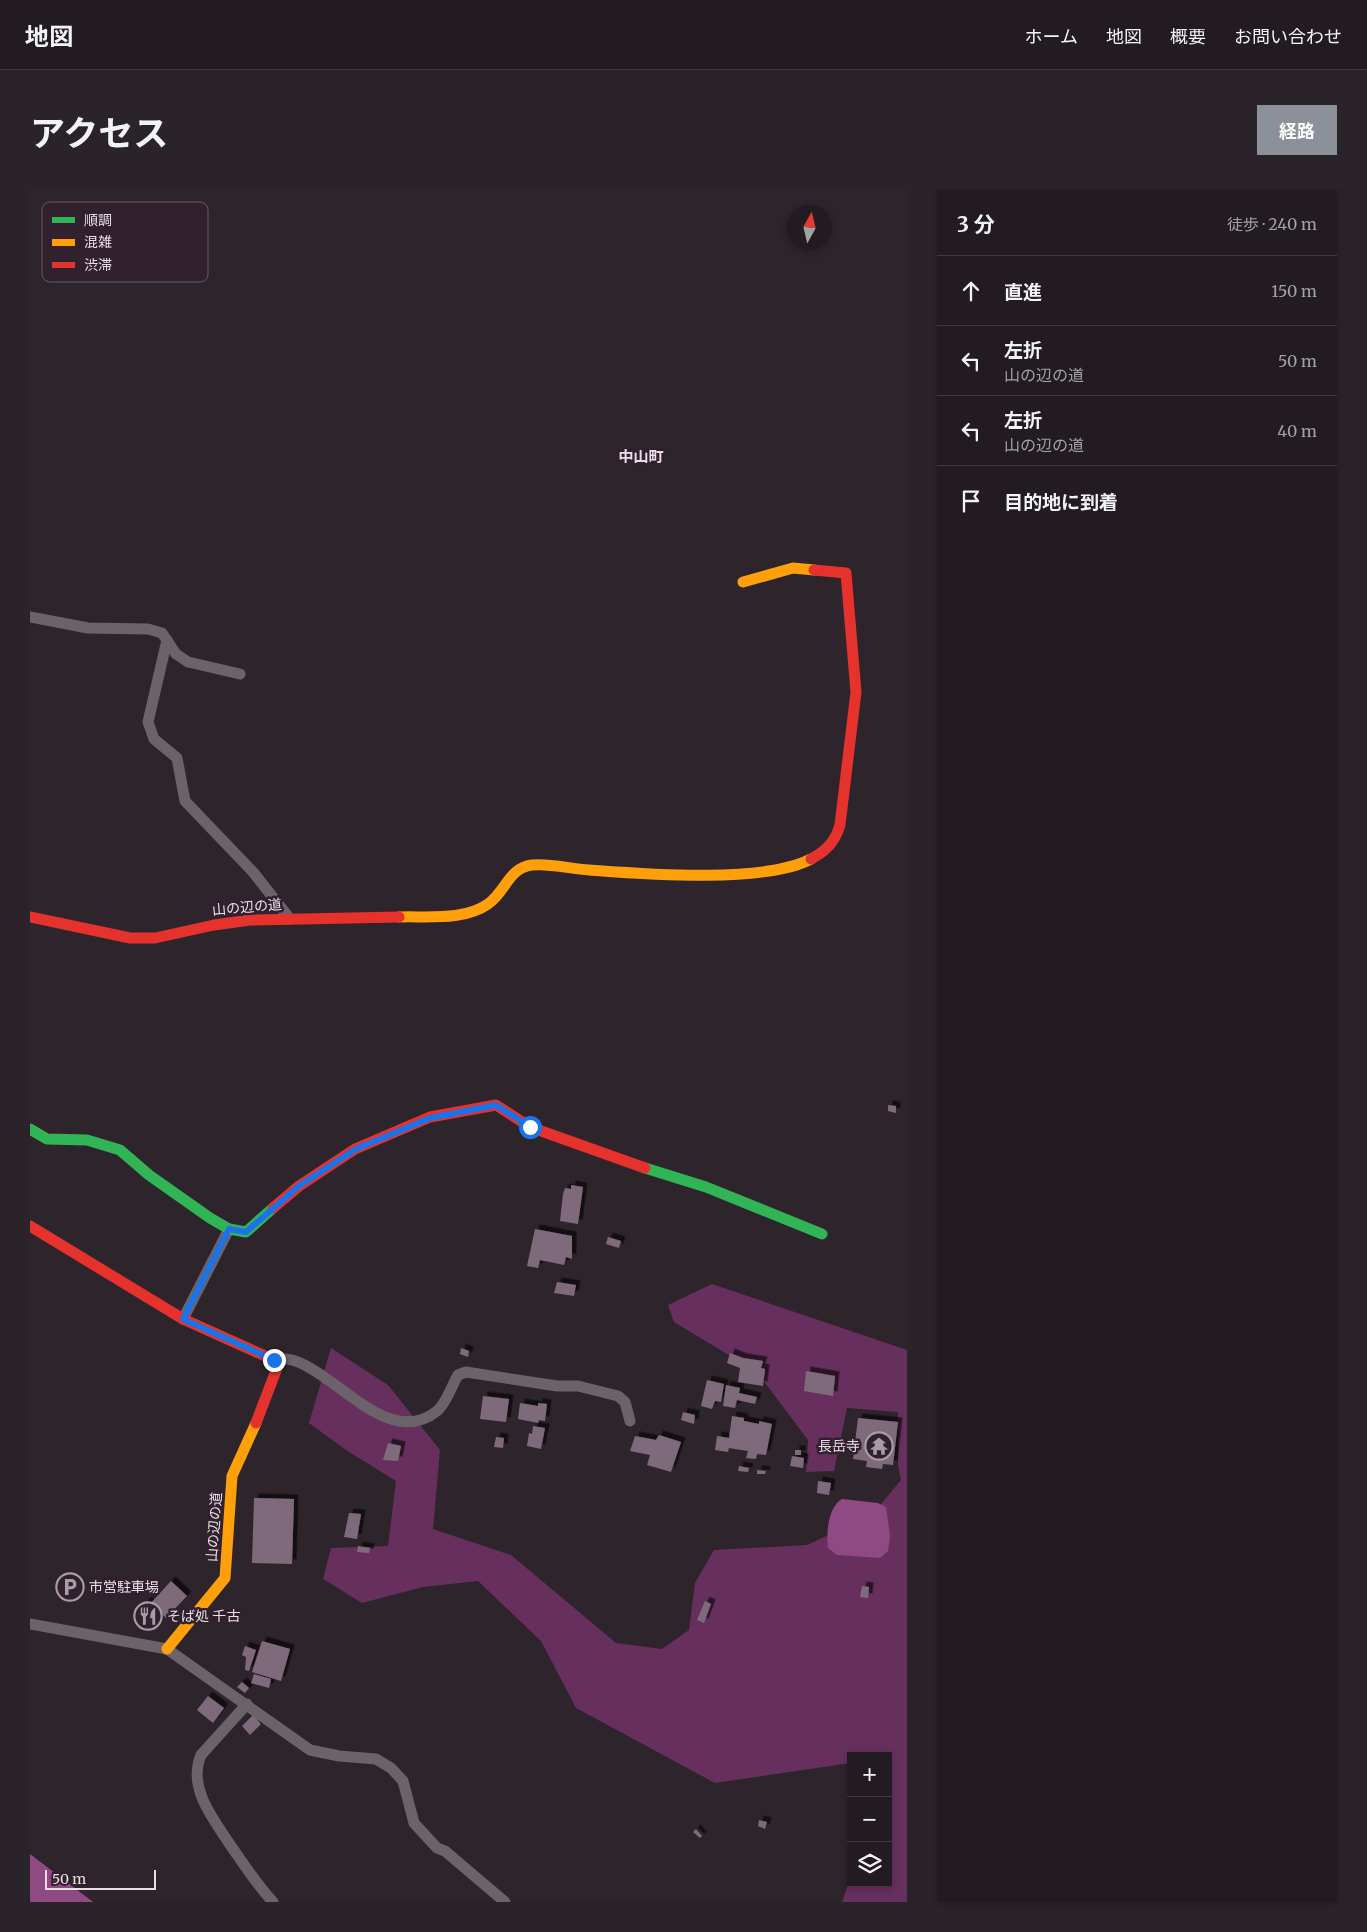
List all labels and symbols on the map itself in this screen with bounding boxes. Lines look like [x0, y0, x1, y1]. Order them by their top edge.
legend [42, 202, 208, 282]
north arrow [787, 205, 832, 250]
text: 順調 [84, 211, 112, 229]
text: 混雑 [84, 233, 112, 251]
text: 渋滞 [84, 256, 112, 274]
district label: 中山町 [618, 447, 664, 466]
street label: 山の辺の道 [211, 895, 283, 919]
route start [519, 1116, 542, 1139]
route end [263, 1349, 286, 1372]
temple icon: 長岳寺 [864, 1431, 894, 1461]
place label: 長岳寺 [818, 1437, 860, 1455]
street label: 山の辺の道 [203, 1491, 225, 1563]
parking icon: 市営駐車場 [55, 1572, 85, 1602]
place label: 市営駐車場 [89, 1578, 159, 1596]
restaurant icon: そば処 千古 [133, 1601, 163, 1631]
place label: そば処 千古 [167, 1607, 240, 1625]
scale bar [45, 1867, 156, 1890]

